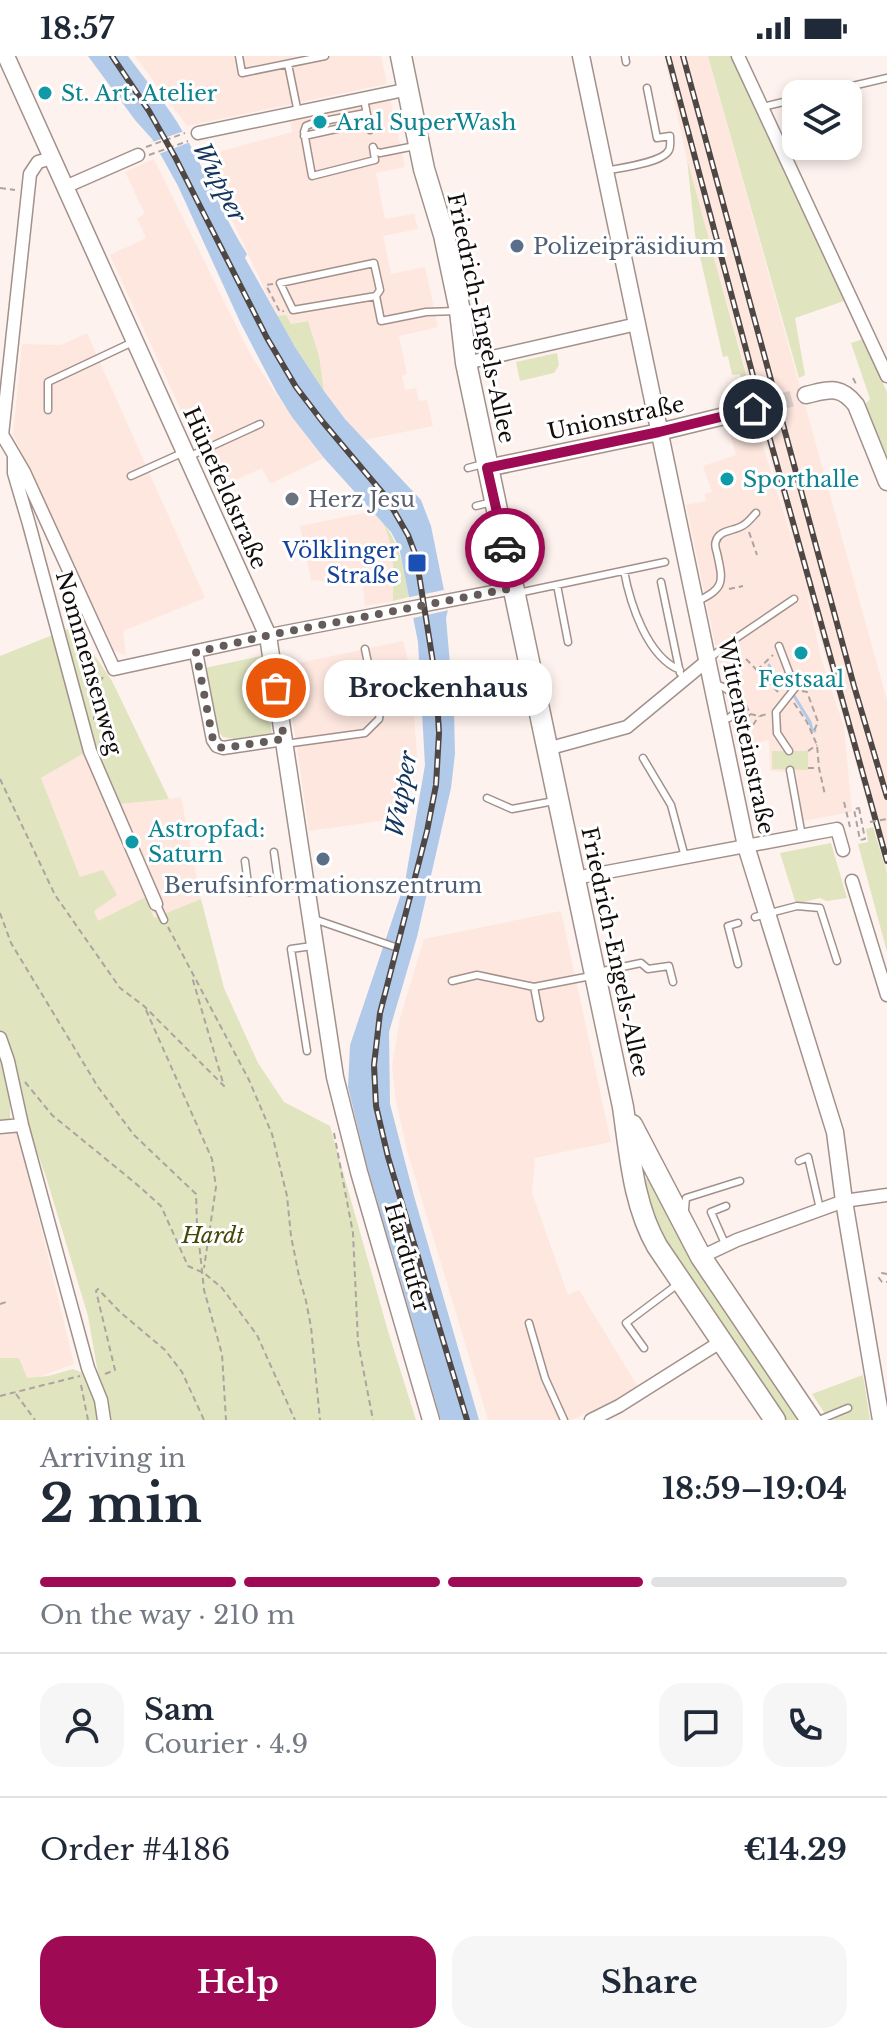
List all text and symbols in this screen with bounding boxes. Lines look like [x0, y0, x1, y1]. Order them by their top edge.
text: 18:57 [40, 10, 114, 47]
place label: St. Art. Atelier [61, 80, 218, 107]
map controls [782, 80, 862, 160]
button: layers [782, 80, 862, 160]
marker: St. Art. Atelier [36, 84, 54, 102]
place label: Aral SuperWash [335, 109, 516, 136]
marker: Aral SuperWash [311, 113, 329, 131]
water label: Wupper [187, 137, 253, 228]
street label: Friedrich-Engels-Allee [441, 190, 521, 446]
place label: Polizeipräsidium [533, 233, 725, 260]
marker: Polizeipräsidium [508, 237, 526, 255]
pin [719, 375, 787, 443]
icon: home [731, 387, 775, 431]
street label: Unionstraße [545, 390, 687, 446]
street label: Hünefeldstraße [177, 403, 273, 573]
place label: Sporthalle [743, 466, 859, 493]
marker: Sporthalle [718, 470, 736, 488]
place label: Herz Jesu [308, 486, 415, 513]
marker: Herz Jesu [283, 490, 301, 508]
courier [465, 508, 545, 588]
icon: car [483, 526, 527, 570]
place label: Völklinger Straße [282, 537, 399, 589]
marker: Völklinger Straße [406, 552, 428, 574]
street label: Nommensenweg [50, 568, 128, 759]
street label: Wittensteinstraße [712, 634, 780, 837]
marker: Festsaal [792, 644, 810, 662]
pin [242, 654, 310, 722]
callout: Brockenhaus [324, 660, 552, 716]
icon: bag [254, 666, 298, 710]
place label: Festsaal [758, 666, 844, 693]
text: Brockenhaus [348, 672, 528, 704]
water label: Wupper [379, 748, 423, 839]
place label: Astropfad: Saturn [147, 816, 265, 868]
street label: Friedrich-Engels-Allee [575, 824, 655, 1080]
marker: Astropfad: Saturn [123, 833, 141, 851]
marker: Berufsinformationszentrum [314, 850, 332, 868]
place label: Berufsinformationszentrum [164, 872, 483, 899]
street label: Hardtufer [378, 1199, 436, 1315]
park label: Hardt [181, 1222, 244, 1249]
text: Arriving in [40, 1442, 186, 1474]
text: 18:59–19:04 [662, 1470, 847, 1507]
text: 2 min [40, 1472, 202, 1536]
text: On the way · 210 m [40, 1599, 295, 1631]
button: person [40, 1683, 124, 1767]
button: chat [659, 1683, 743, 1767]
button: phone [763, 1683, 847, 1767]
text: Sam [144, 1691, 214, 1728]
text: Courier · 4.9 [144, 1728, 308, 1760]
text: Order #4186 [40, 1831, 230, 1868]
text: €14.29 [744, 1831, 847, 1868]
button: Help [40, 1936, 436, 2028]
button: Share [452, 1936, 847, 2028]

